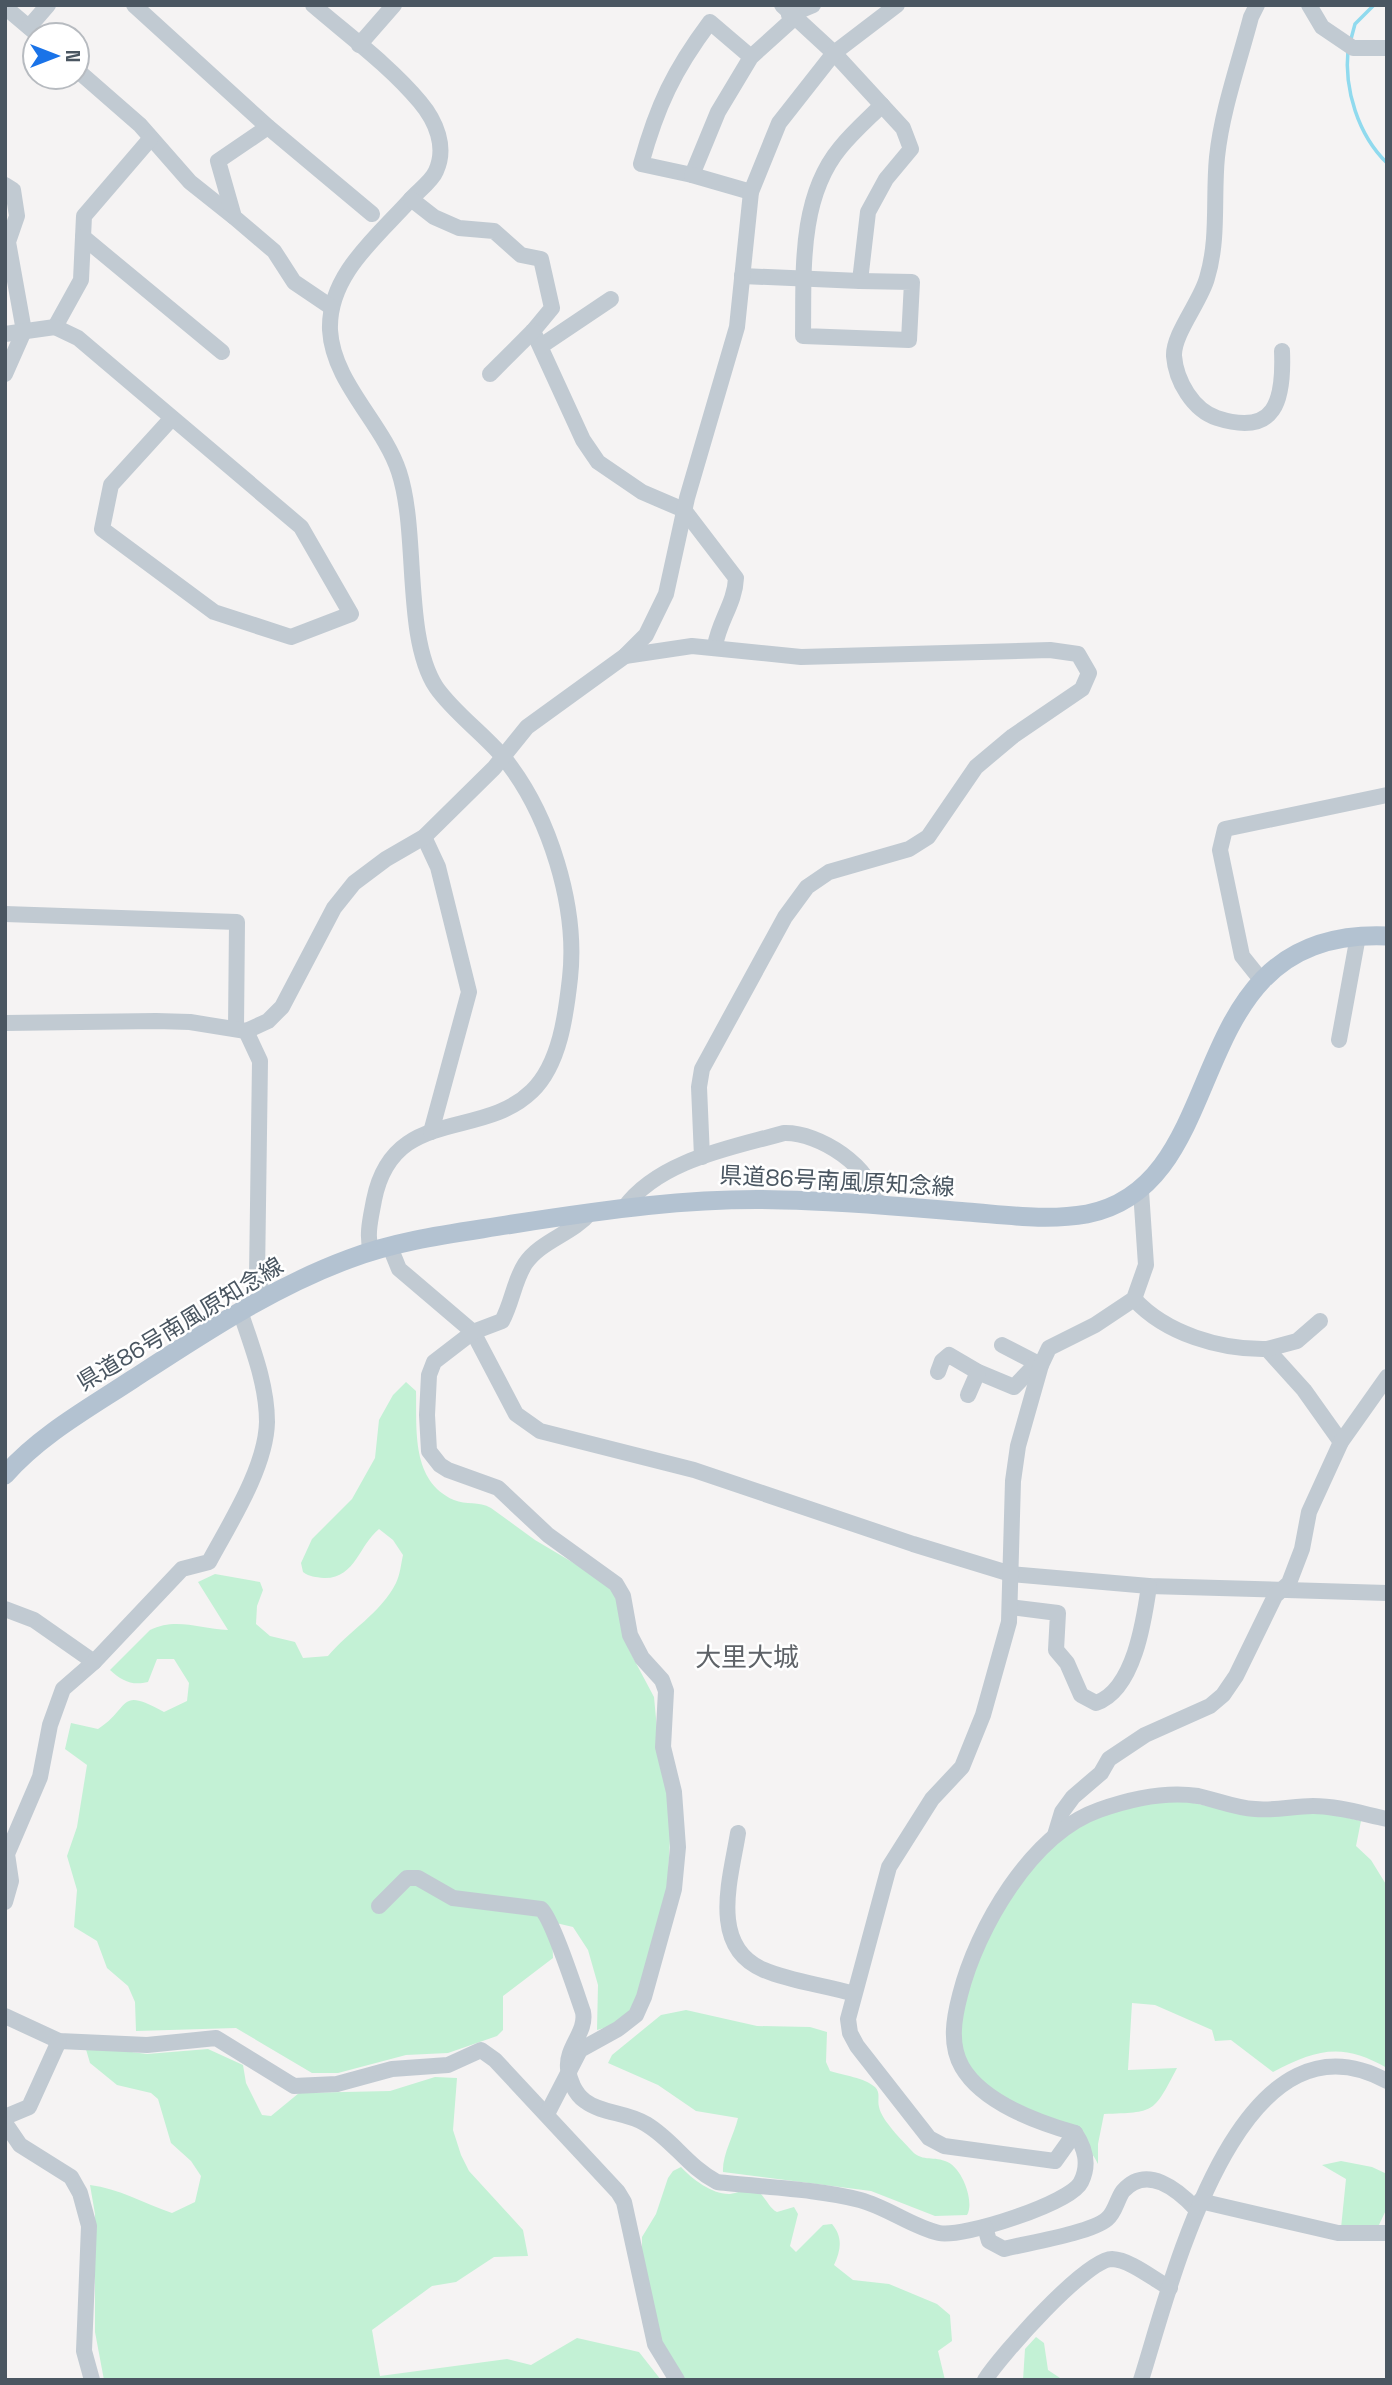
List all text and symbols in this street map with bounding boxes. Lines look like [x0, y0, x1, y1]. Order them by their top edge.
north arrow [21, 21, 91, 91]
text: N [60, 50, 85, 62]
street label: 県道86号南風原知念線 [719, 1160, 955, 1202]
street label: 県道86号南風原知念線 [71, 1251, 289, 1397]
district label: 大里大城 [695, 1640, 799, 1674]

